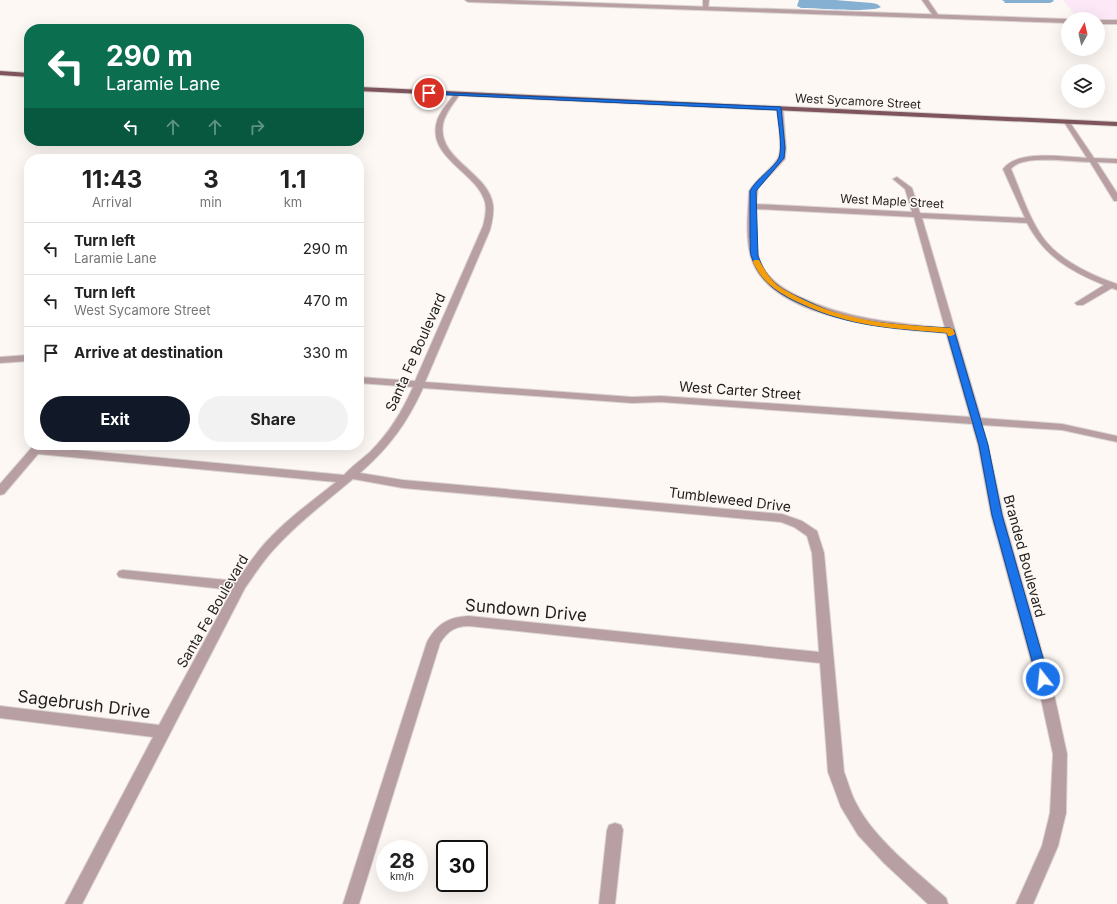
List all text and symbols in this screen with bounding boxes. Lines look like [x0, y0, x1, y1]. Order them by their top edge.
north arrow [1061, 12, 1105, 56]
map controls [1061, 12, 1105, 108]
text: 290 m [106, 39, 193, 73]
icon: left [40, 40, 92, 92]
button: layers [1061, 64, 1105, 108]
text: Laramie Lane [106, 73, 220, 94]
pin [412, 76, 446, 110]
icon: arrive [418, 82, 440, 104]
street label: West Sycamore Street [795, 90, 921, 112]
icon: left [120, 116, 142, 138]
icon: ahead [162, 116, 184, 138]
icon: ahead [204, 116, 226, 138]
icon: right [246, 116, 268, 138]
text: 11:43 [82, 165, 142, 194]
text: 3 [203, 165, 219, 194]
text: 1.1 [280, 165, 306, 194]
street label: West Maple Street [840, 191, 944, 211]
text: Arrival [92, 194, 132, 210]
text: min [200, 194, 222, 210]
text: km [284, 194, 302, 210]
text: Turn left [74, 231, 135, 250]
icon: left [40, 238, 62, 260]
text: 290 m [303, 239, 348, 258]
text: Laramie Lane [74, 250, 157, 266]
text: Turn left [74, 283, 135, 302]
icon: left [40, 290, 62, 312]
street label: Santa Fe Boulevard [381, 290, 449, 414]
text: 470 m [303, 291, 348, 310]
text: West Sycamore Street [74, 302, 211, 318]
icon: arrive [40, 342, 62, 364]
text: Arrive at destination [74, 343, 223, 362]
text: 330 m [303, 343, 348, 362]
street label: West Carter Street [679, 377, 802, 403]
button: Exit [40, 396, 190, 442]
button: Share [198, 396, 348, 442]
street label: Tumbleweed Drive [668, 483, 792, 515]
street label: Branded Boulevard [1000, 493, 1050, 619]
street label: Santa Fe Boulevard [173, 551, 251, 671]
street label: Sundown Drive [464, 595, 588, 625]
position arrow [1022, 658, 1064, 700]
street label: Sagebrush Drive [16, 686, 152, 722]
speed limit sign: 30 [436, 840, 488, 892]
text: 28 [389, 849, 415, 873]
text: km/h [390, 870, 414, 882]

